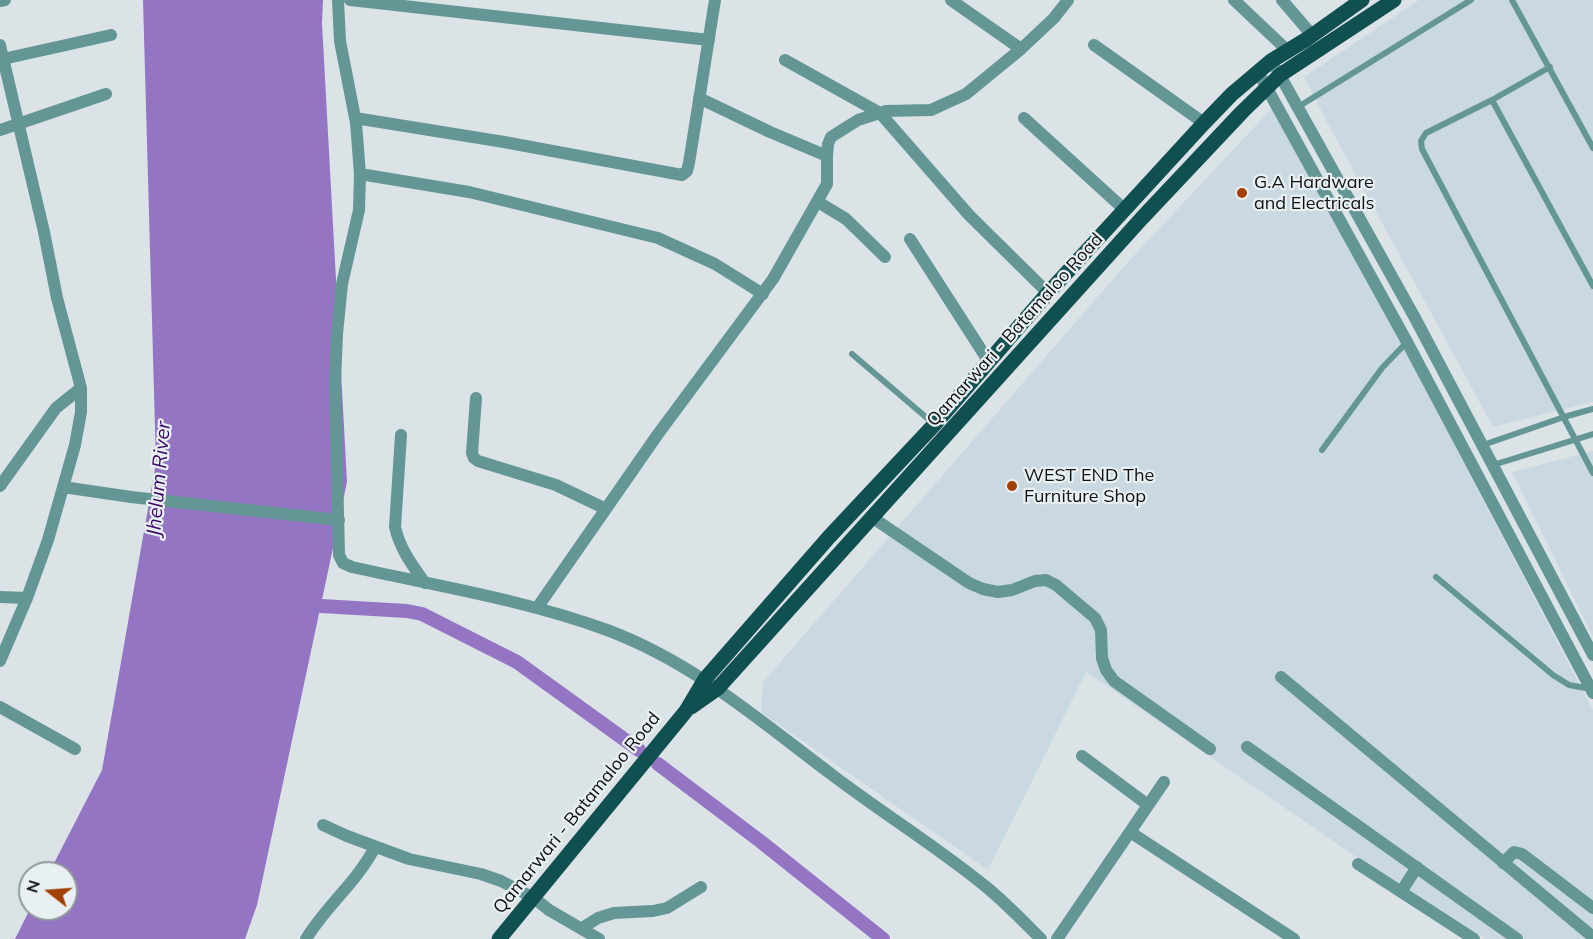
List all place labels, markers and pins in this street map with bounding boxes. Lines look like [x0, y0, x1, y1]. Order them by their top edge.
place label: G.A Hardware and Electricals [1254, 172, 1374, 214]
marker: G.A Hardware and Electricals [1235, 186, 1249, 200]
place label: WEST END The Furniture Shop [1024, 465, 1154, 508]
marker: WEST END The Furniture Shop [1005, 479, 1019, 493]

